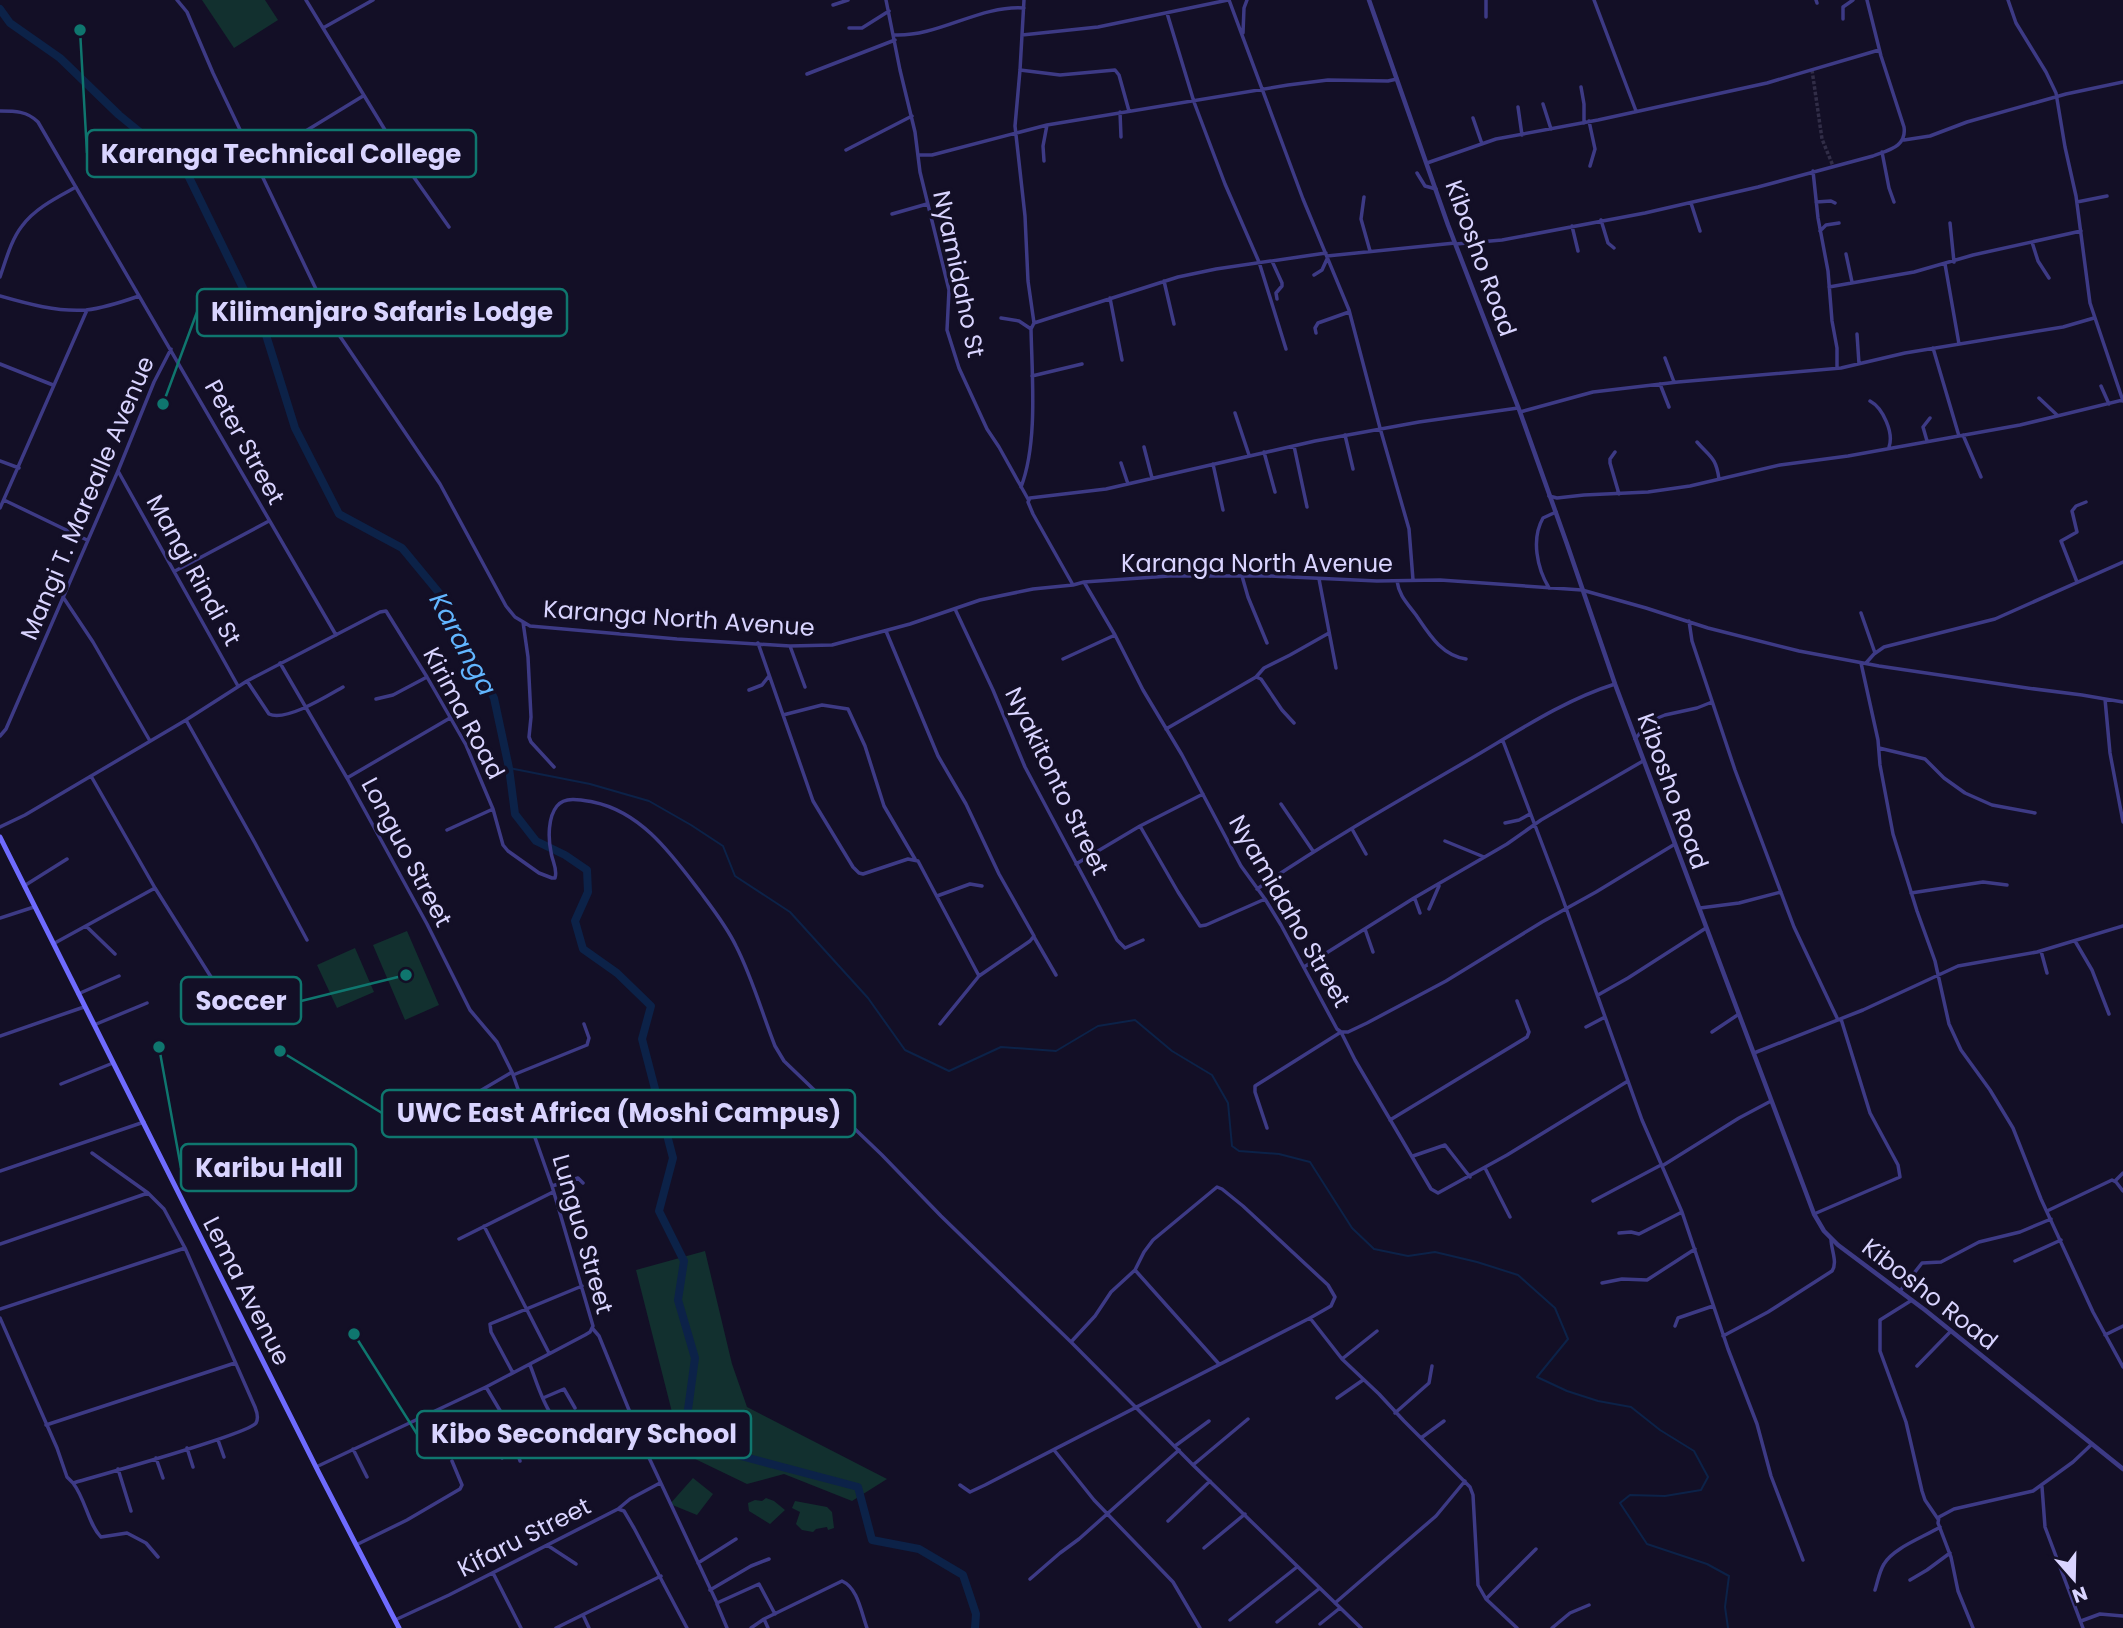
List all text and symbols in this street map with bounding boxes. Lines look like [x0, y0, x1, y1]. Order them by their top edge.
callout: Karanga Technical College [87, 130, 476, 177]
text: Karanga Technical College [101, 136, 461, 172]
street label: Kibosho Road [1437, 175, 1525, 341]
street label: Nyamidaho St [925, 188, 993, 360]
callout: Kilimanjaro Safaris Lodge [197, 289, 567, 336]
text: Kilimanjaro Safaris Lodge [211, 294, 553, 330]
street label: Mangi T. Marealle Avenue [12, 351, 162, 645]
street label: Peter Street [197, 374, 293, 510]
street label: Mangi Rindi St [139, 489, 249, 651]
street label: Karanga North Avenue [1121, 547, 1393, 580]
water label: Karanga [421, 586, 505, 702]
street label: Karanga North Avenue [542, 592, 816, 644]
street label: Kirima Road [415, 641, 513, 785]
street label: Nyakitonto Street [997, 682, 1117, 880]
street label: Kibosho Road [1629, 708, 1717, 874]
street label: Longuo Street [354, 772, 460, 932]
street label: Nyamidaho Street [1221, 809, 1359, 1013]
callout: Soccer [181, 977, 301, 1024]
text: Soccer [195, 983, 287, 1019]
callout: UWC East Africa (Moshi Campus) [382, 1090, 855, 1137]
text: UWC East Africa (Moshi Campus) [397, 1095, 841, 1131]
callout: Karibu Hall [181, 1144, 356, 1191]
text: Karibu Hall [195, 1150, 343, 1186]
street label: Lunguo Street [544, 1150, 622, 1318]
street label: Lema Avenue [195, 1211, 299, 1371]
street label: Kibosho Road [1855, 1231, 2005, 1357]
callout: Kibo Secondary School [417, 1411, 751, 1458]
text: Kibo Secondary School [431, 1416, 737, 1452]
street label: Kifaru Street [452, 1489, 596, 1585]
north arrow [2039, 1544, 2109, 1614]
text: N [2068, 1579, 2091, 1610]

